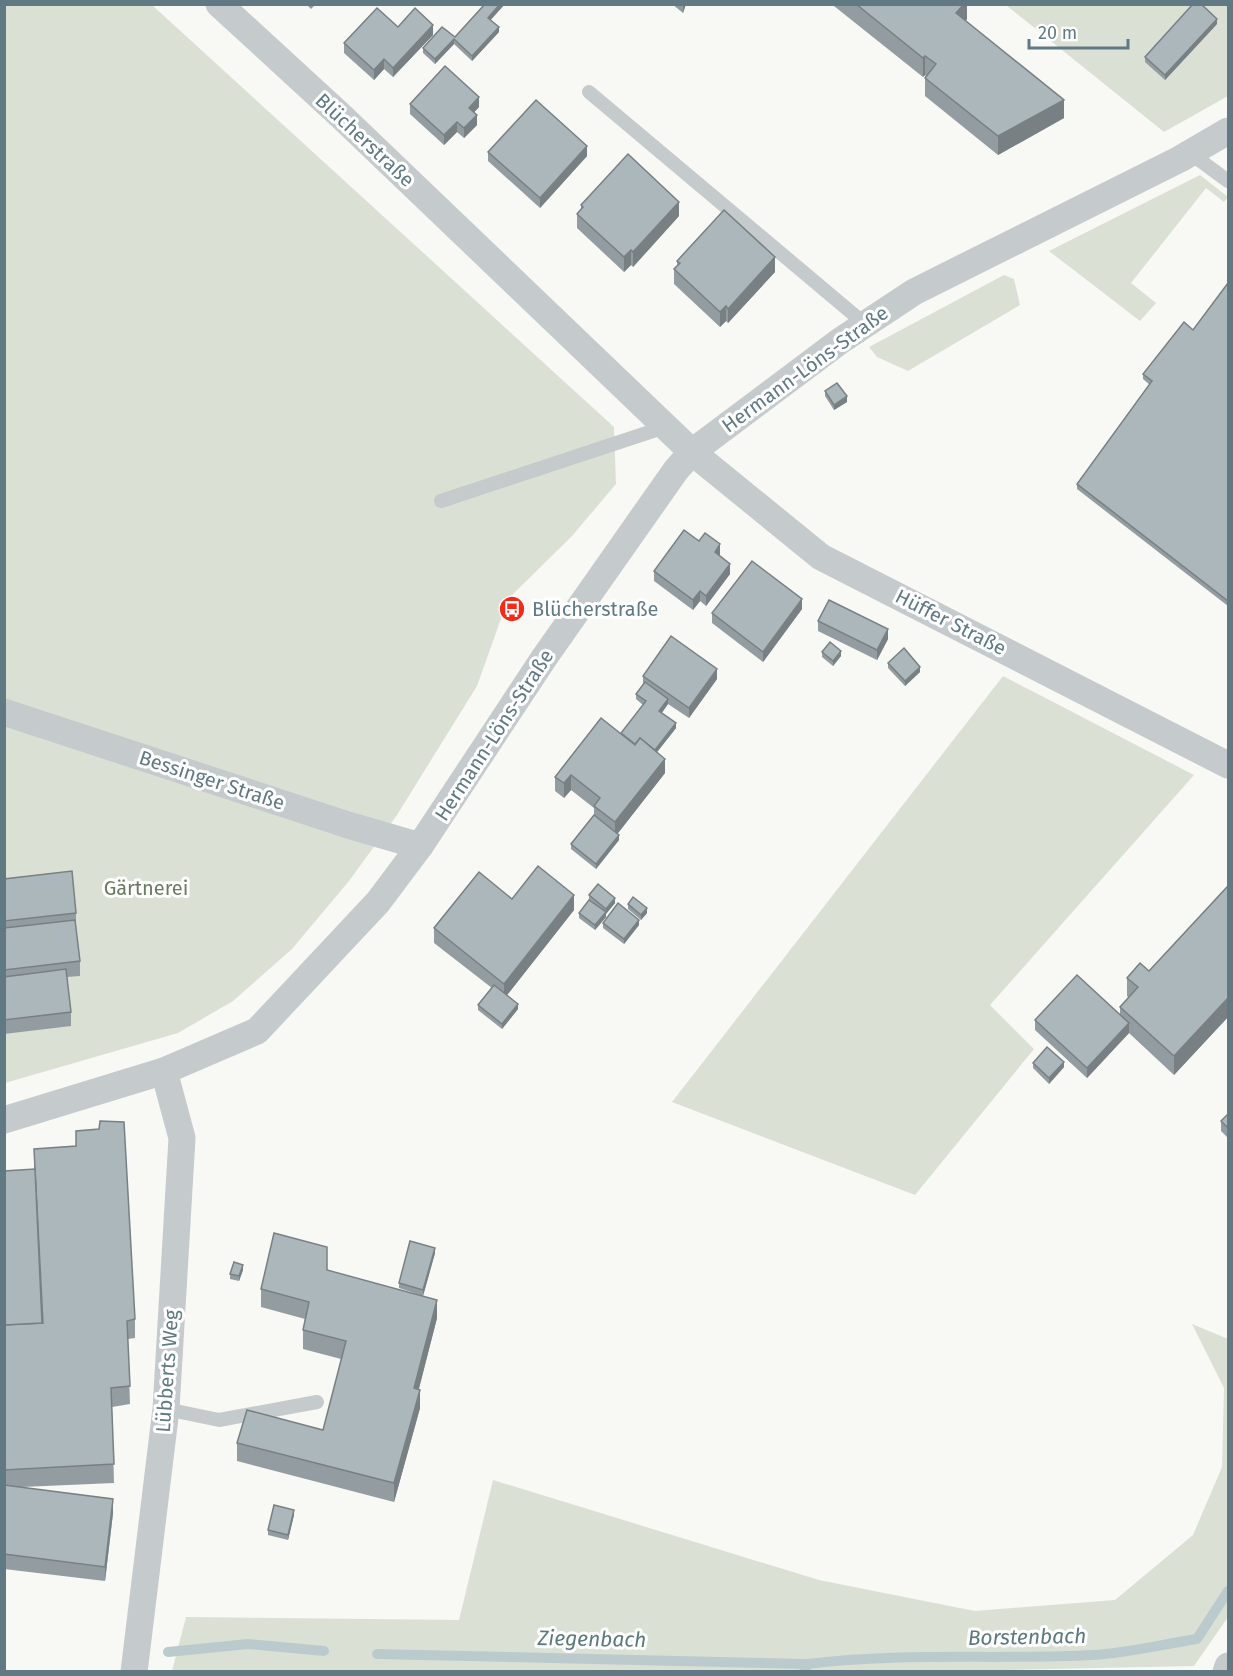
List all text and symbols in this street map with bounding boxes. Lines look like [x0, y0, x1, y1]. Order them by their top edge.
scale bar [1029, 12, 1128, 50]
text: 20 m [1038, 22, 1077, 44]
street label: Blücherstraße [311, 88, 419, 192]
street label: Hermann-Löns-Straße [717, 301, 893, 437]
street label: Hüffer Straße [892, 584, 1010, 660]
bus stop icon: Blücherstraße [497, 594, 527, 624]
place label: Blücherstraße [532, 597, 658, 621]
street label: Hermann-Löns-Straße [430, 645, 558, 825]
street label: Bessinger Straße [136, 745, 288, 815]
park label: Gärtnerei [104, 876, 188, 900]
street label: Lübberts Weg [151, 1308, 183, 1433]
water label: Borstenbach [968, 1623, 1086, 1651]
water label: Ziegenbach [536, 1625, 647, 1653]

